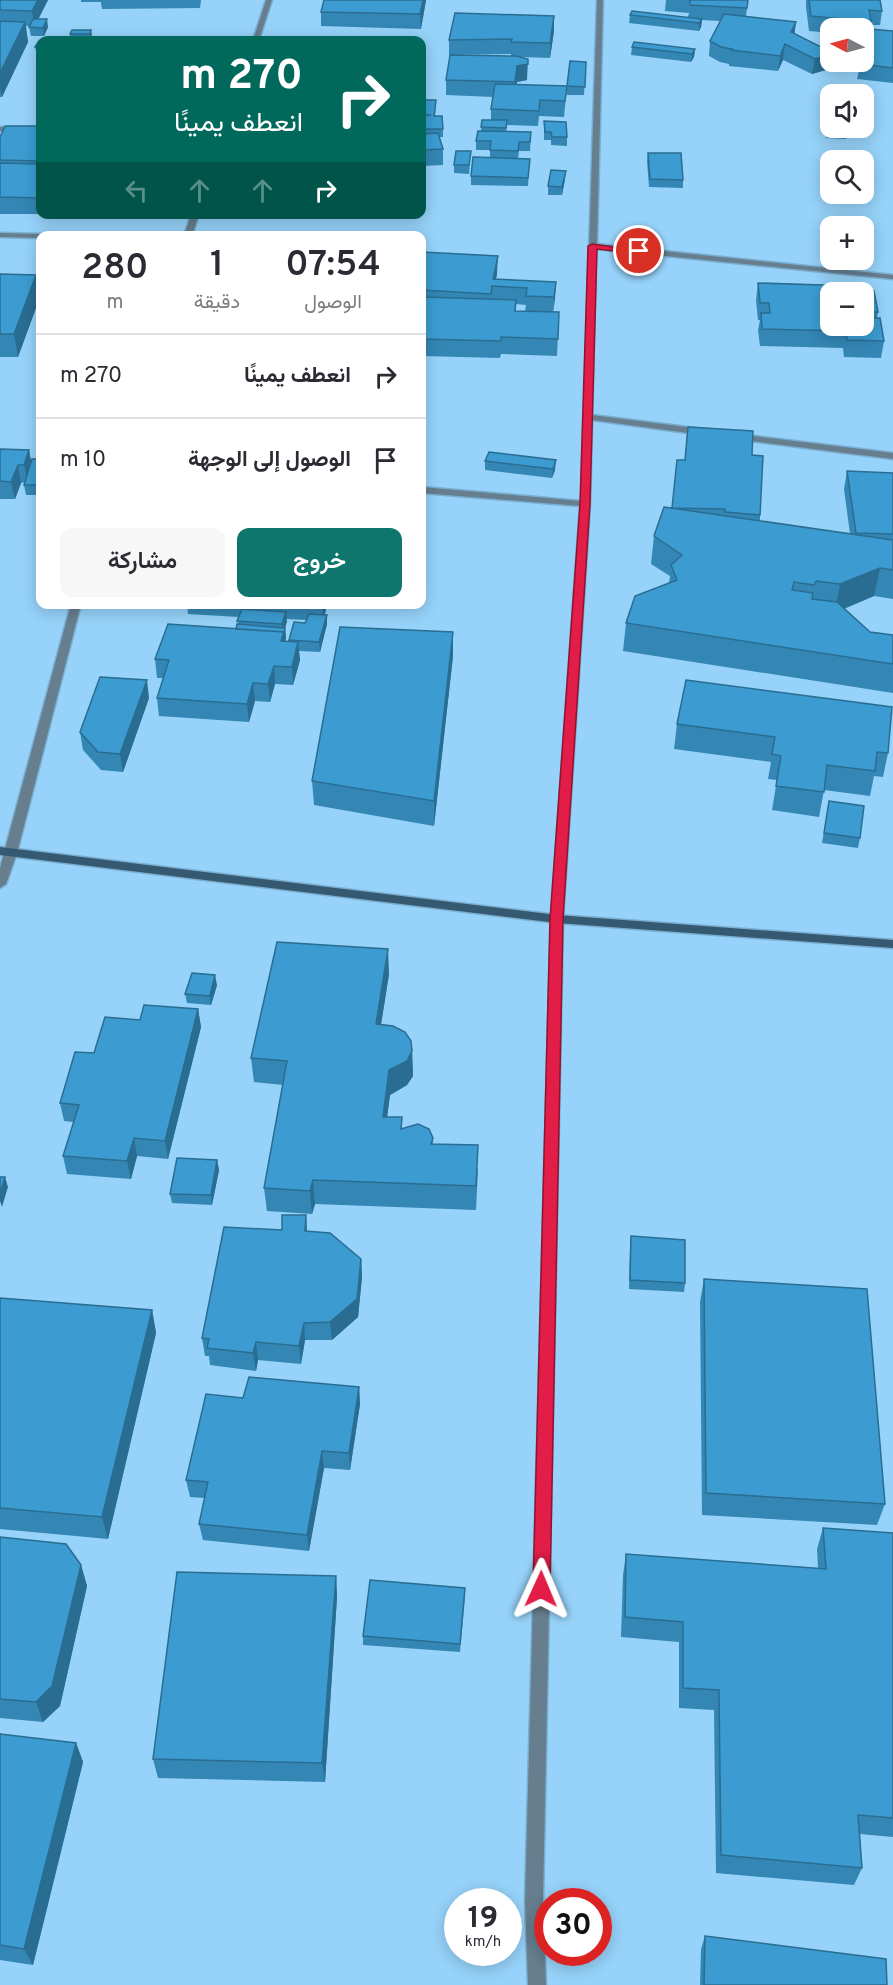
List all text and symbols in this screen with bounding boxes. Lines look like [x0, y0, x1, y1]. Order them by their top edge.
north arrow [820, 18, 874, 72]
map controls [820, 18, 874, 336]
text: 270 m [180, 51, 303, 104]
icon: right [324, 60, 402, 138]
button: sound [820, 84, 874, 138]
text: انعطف يمينًا [174, 107, 303, 141]
button: search [820, 150, 874, 204]
icon: left [120, 174, 153, 207]
icon: ahead [183, 174, 216, 207]
icon: ahead [246, 174, 279, 207]
icon: right [309, 174, 342, 207]
button: + [820, 216, 874, 270]
pin [613, 225, 664, 276]
icon: arrive [622, 234, 655, 267]
text: 1 [210, 243, 224, 289]
text: 07:54 [285, 243, 381, 289]
text: 280 [81, 246, 149, 292]
button: − [820, 282, 874, 336]
text: m [106, 290, 123, 316]
text: دقيقة [194, 290, 240, 316]
text: الوصول [304, 290, 362, 316]
icon: right [369, 360, 402, 393]
text: 270 m [60, 363, 122, 390]
text: انعطف يمينًا [244, 363, 351, 390]
icon: arrive [369, 444, 402, 477]
text: 10 m [60, 447, 106, 474]
text: الوصول إلى الوجهة [188, 447, 351, 474]
button: مشاركة [60, 528, 225, 597]
button: خروج [237, 528, 402, 597]
position arrow [509, 1557, 573, 1621]
speed limit sign: 30 [534, 1888, 612, 1966]
text: 19 [468, 1901, 498, 1938]
text: km/h [465, 1933, 501, 1952]

